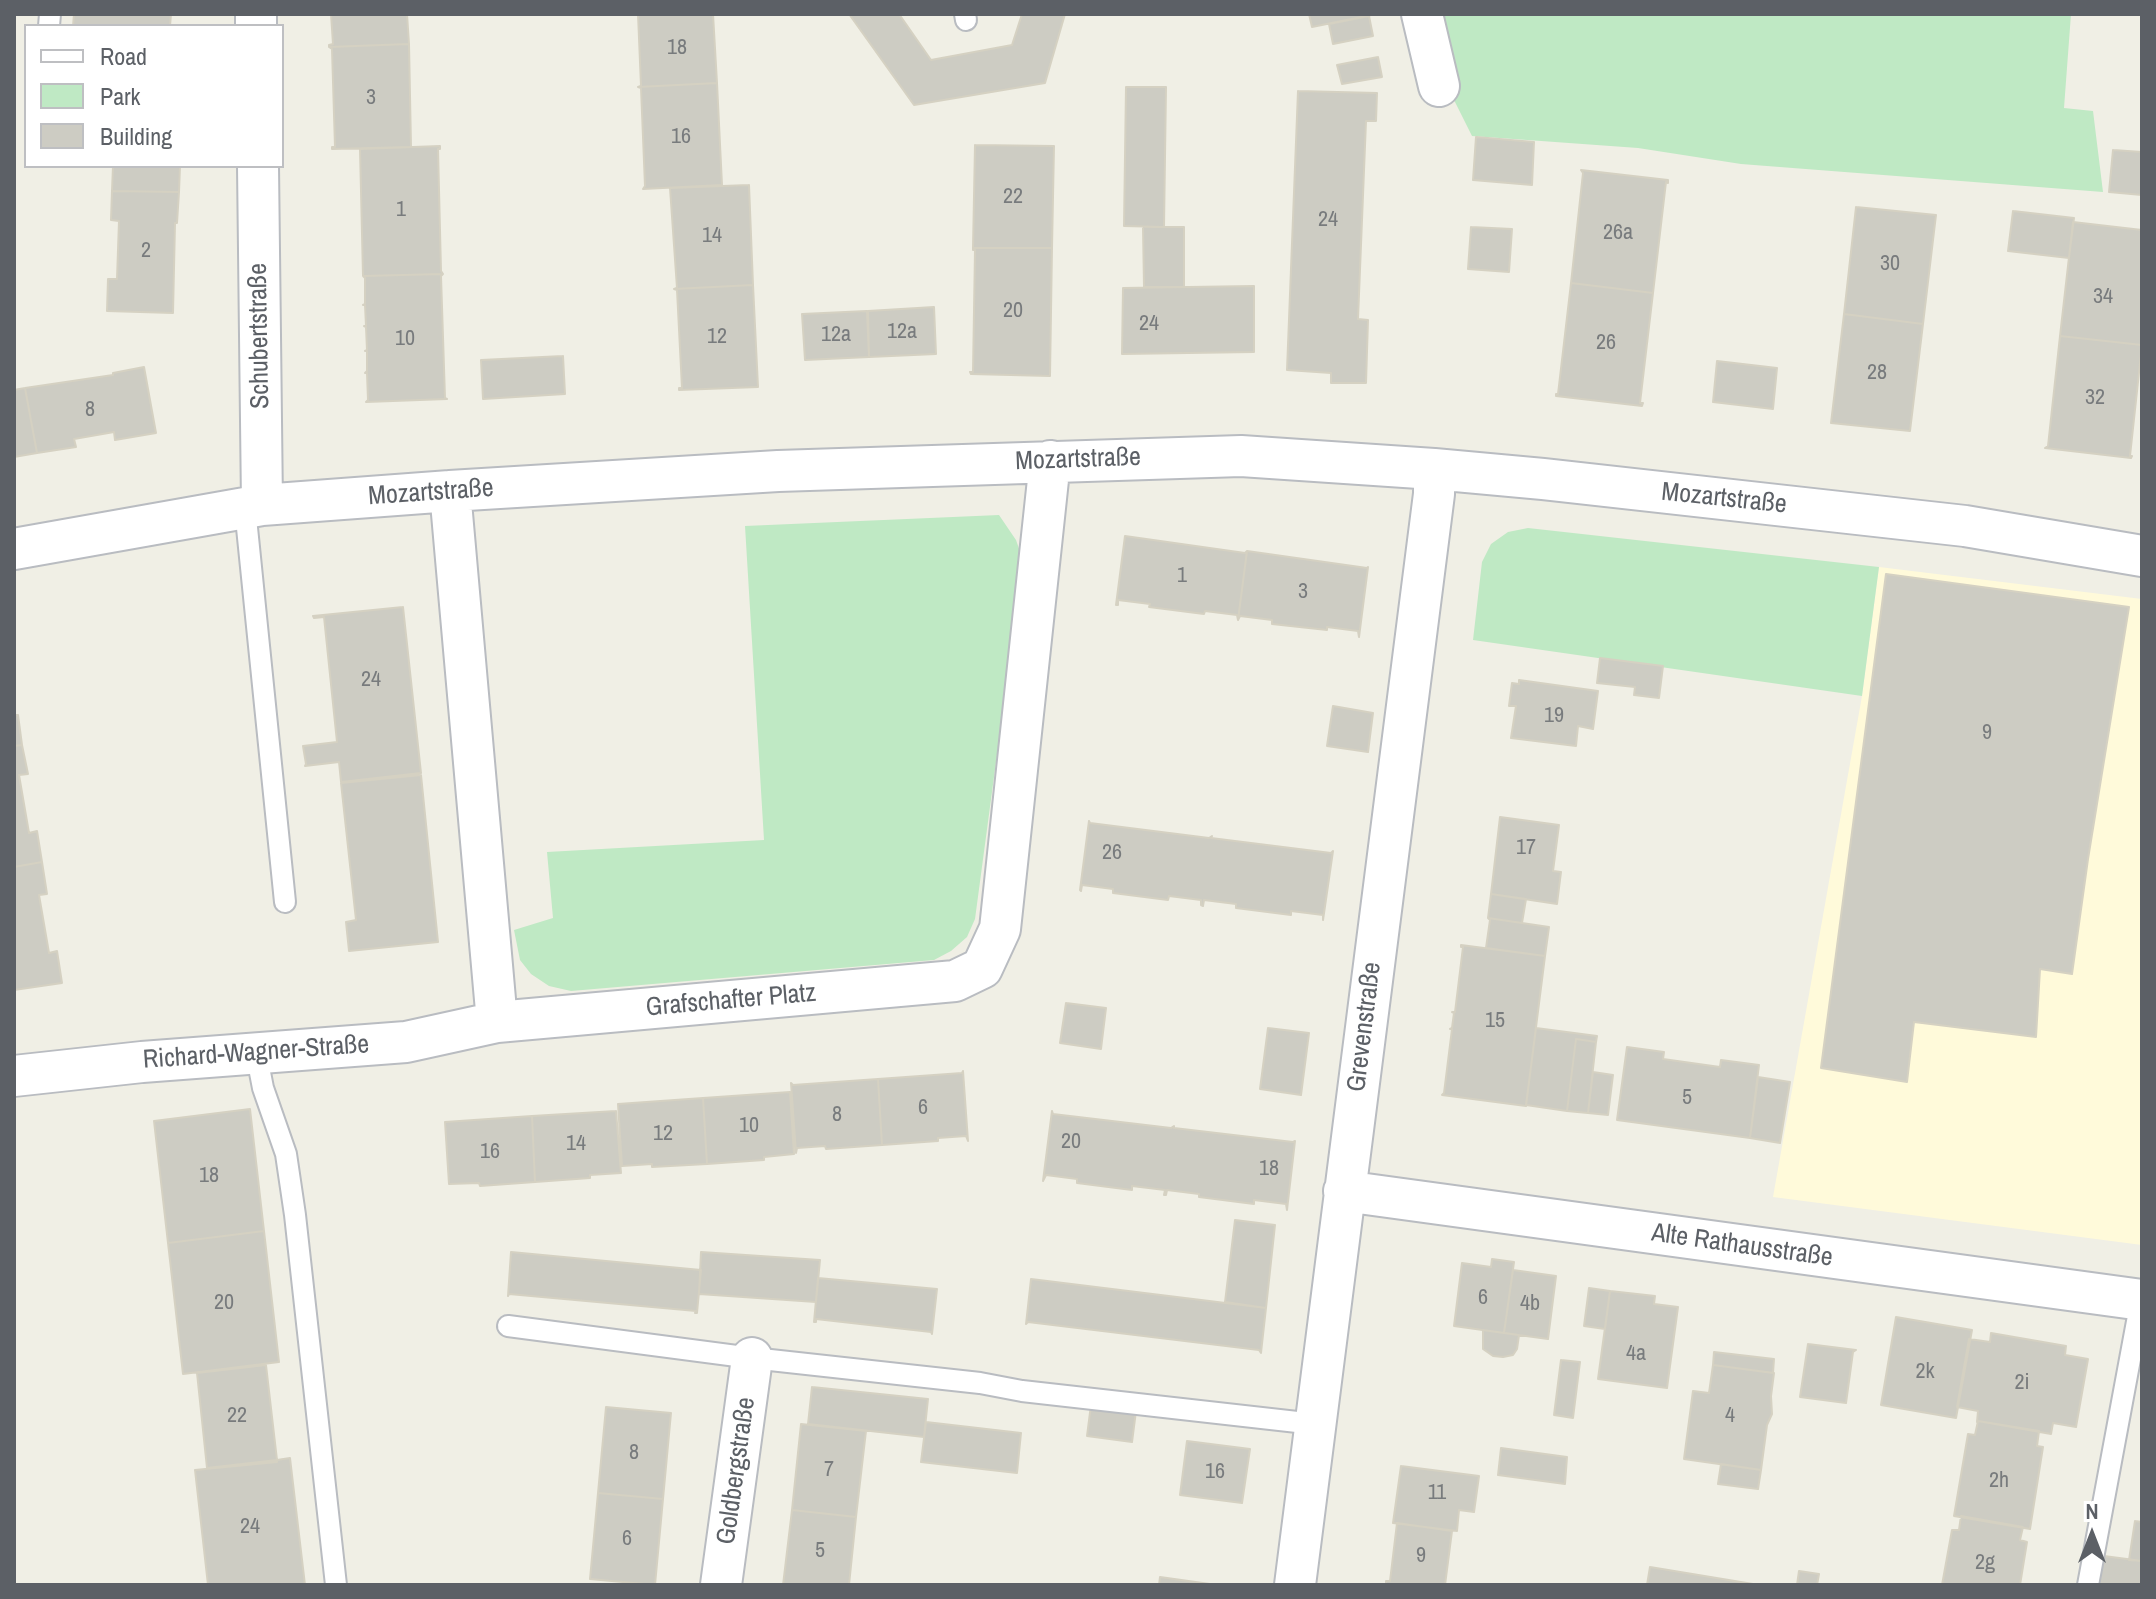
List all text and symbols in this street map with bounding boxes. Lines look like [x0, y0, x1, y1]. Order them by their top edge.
legend [24, 24, 284, 168]
house number: 18 [667, 35, 687, 61]
text: Road [100, 40, 147, 72]
text: Park [100, 80, 140, 112]
house number: 3 [366, 85, 376, 111]
text: Building [100, 120, 172, 152]
house number: 16 [671, 124, 691, 150]
house number: 22 [1003, 184, 1023, 210]
house number: 1 [396, 197, 406, 223]
house number: 24 [1318, 207, 1338, 233]
house number: 26a [1603, 220, 1633, 246]
house number: 14 [702, 223, 722, 249]
house number: 2 [141, 238, 151, 264]
house number: 30 [1880, 251, 1900, 277]
street label: Schubertstraße [243, 263, 277, 409]
house number: 34 [2093, 284, 2113, 310]
house number: 20 [1003, 298, 1023, 324]
house number: 24 [1139, 311, 1159, 337]
house number: 12a [887, 319, 917, 345]
house number: 12a [821, 322, 851, 348]
house number: 12 [707, 324, 727, 350]
house number: 10 [395, 326, 415, 352]
house number: 26 [1596, 330, 1616, 356]
house number: 28 [1867, 360, 1887, 386]
house number: 32 [2085, 385, 2105, 411]
house number: 8 [85, 397, 95, 423]
street label: Mozartstraße [1015, 442, 1141, 478]
street label: Mozartstraße [367, 473, 495, 513]
street label: Mozartstraße [1660, 477, 1788, 521]
house number: 1 [1177, 563, 1187, 589]
house number: 3 [1298, 579, 1308, 605]
house number: 24 [361, 667, 381, 693]
house number: 19 [1544, 703, 1564, 729]
house number: 9 [1982, 720, 1992, 746]
house number: 17 [1516, 835, 1536, 861]
house number: 26 [1102, 840, 1122, 866]
street label: Grevenstraße [1342, 960, 1388, 1094]
street label: Grafschafter Platz [645, 978, 817, 1024]
house number: 15 [1485, 1008, 1505, 1034]
street label: Richard-Wagner-Straße [142, 1030, 370, 1076]
house number: 5 [1682, 1085, 1692, 1111]
house number: 6 [918, 1095, 928, 1121]
house number: 8 [832, 1102, 842, 1128]
house number: 10 [739, 1113, 759, 1139]
house number: 12 [653, 1121, 673, 1147]
house number: 20 [1061, 1129, 1081, 1155]
house number: 14 [566, 1131, 586, 1157]
house number: 16 [480, 1139, 500, 1165]
house number: 18 [1259, 1156, 1279, 1182]
house number: 18 [199, 1163, 219, 1189]
street label: Alte Rathausstraße [1649, 1218, 1835, 1274]
house number: 6 [1478, 1285, 1488, 1311]
house number: 20 [214, 1290, 234, 1316]
house number: 4b [1520, 1291, 1540, 1317]
house number: 4a [1626, 1341, 1646, 1367]
house number: 2k [1915, 1359, 1935, 1385]
house number: 2i [2014, 1370, 2030, 1396]
street label: Goldbergstraße [711, 1395, 763, 1547]
house number: 22 [227, 1403, 247, 1429]
house number: 4 [1725, 1403, 1735, 1429]
house number: 8 [629, 1440, 639, 1466]
house number: 7 [824, 1457, 834, 1483]
house number: 16 [1205, 1459, 1225, 1485]
house number: 2h [1989, 1468, 2009, 1494]
house number: 11 [1428, 1480, 1446, 1506]
north arrow [2052, 1495, 2132, 1575]
text: N [2085, 1496, 2099, 1526]
house number: 24 [240, 1514, 260, 1540]
house number: 6 [622, 1526, 632, 1552]
house number: 5 [815, 1538, 825, 1564]
house number: 9 [1416, 1543, 1426, 1569]
house number: 2g [1975, 1550, 1995, 1576]

